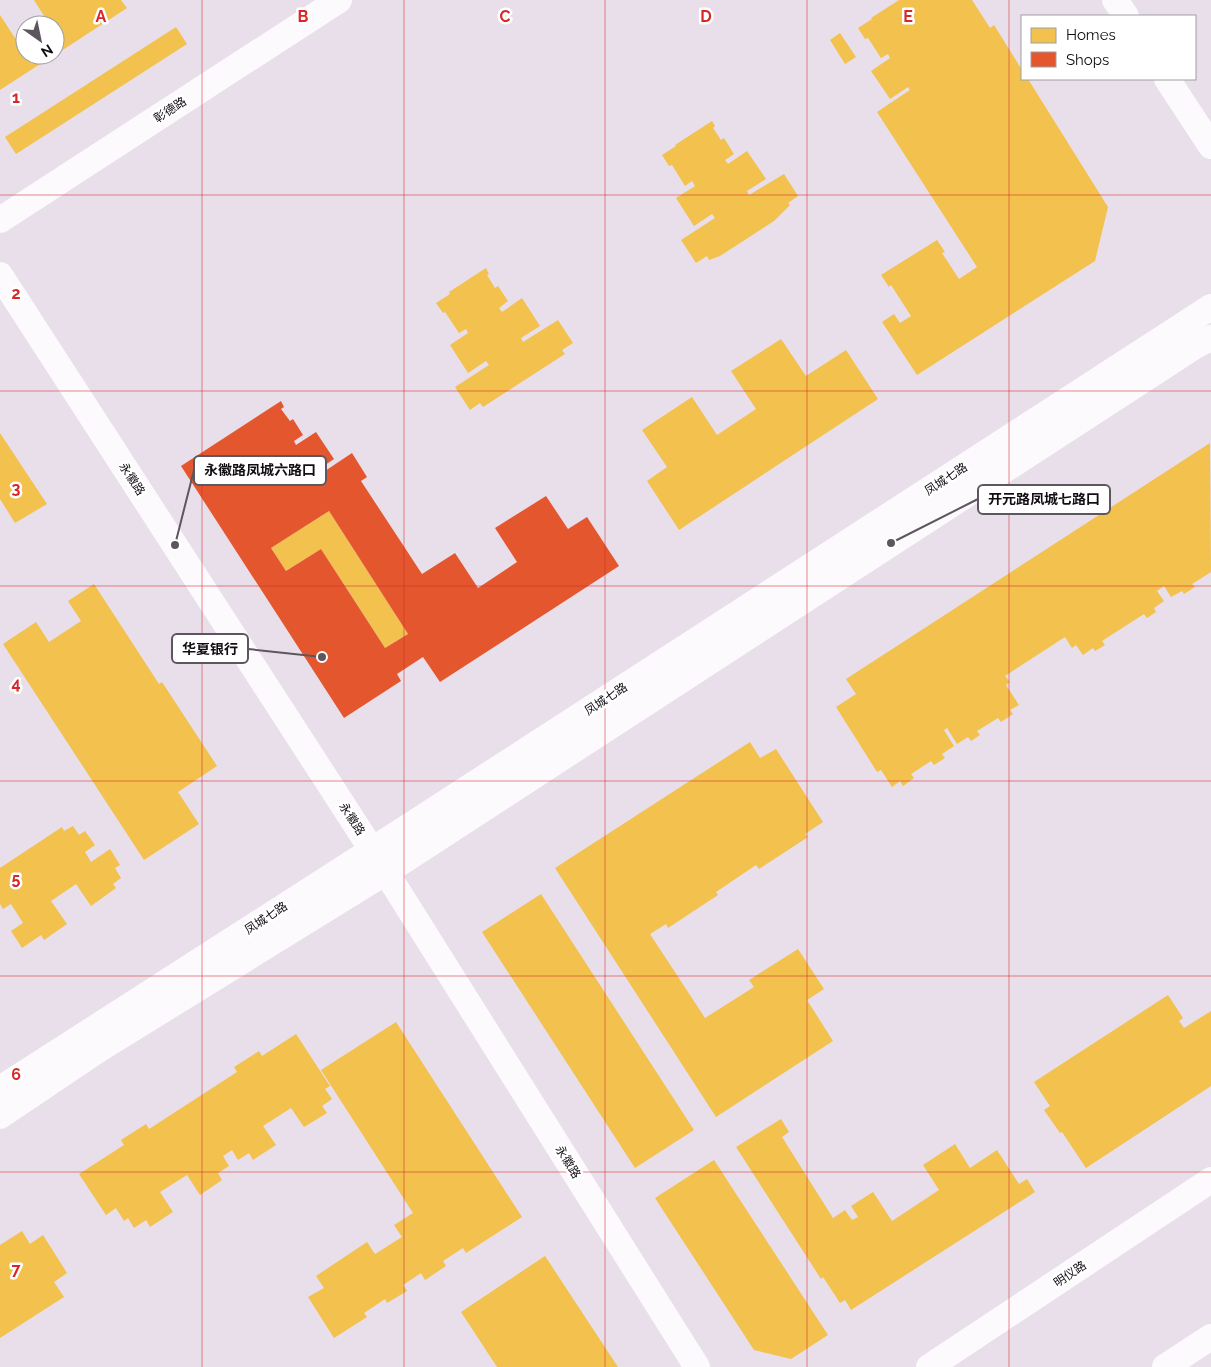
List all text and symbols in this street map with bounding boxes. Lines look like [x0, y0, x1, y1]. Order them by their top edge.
text: A [96, 7, 107, 26]
text: B [298, 7, 309, 26]
text: C [500, 7, 511, 26]
text: D [700, 7, 712, 26]
text: E [903, 7, 913, 26]
north arrow [15, 15, 65, 65]
legend [1021, 15, 1196, 80]
text: Homes [1066, 26, 1116, 44]
text: N [38, 41, 56, 61]
text: Shops [1066, 51, 1109, 69]
text: 1 [12, 88, 20, 107]
street label: 彰德路 [151, 94, 189, 126]
text: 2 [11, 284, 21, 303]
callout: 永徽路凤城六路口 [194, 456, 326, 485]
street label: 永徽路 [116, 460, 148, 498]
street label: 凤城七路 [922, 460, 970, 498]
text: 永徽路凤城六路口 [204, 462, 316, 478]
text: 3 [12, 479, 21, 498]
callout: 开元路凤城七路口 [978, 485, 1110, 514]
text: 开元路凤城七路口 [988, 491, 1100, 507]
callout: 华夏银行 [172, 634, 248, 663]
text: 华夏银行 [182, 641, 238, 657]
text: 4 [11, 674, 21, 693]
street label: 凤城七路 [582, 680, 630, 718]
street label: 永徽路 [336, 800, 368, 838]
text: 5 [12, 869, 21, 888]
street label: 凤城七路 [242, 899, 290, 937]
text: 6 [11, 1065, 21, 1084]
street label: 永徽路 [553, 1143, 583, 1181]
street label: 明仪路 [1051, 1258, 1089, 1290]
text: 7 [12, 1260, 21, 1279]

